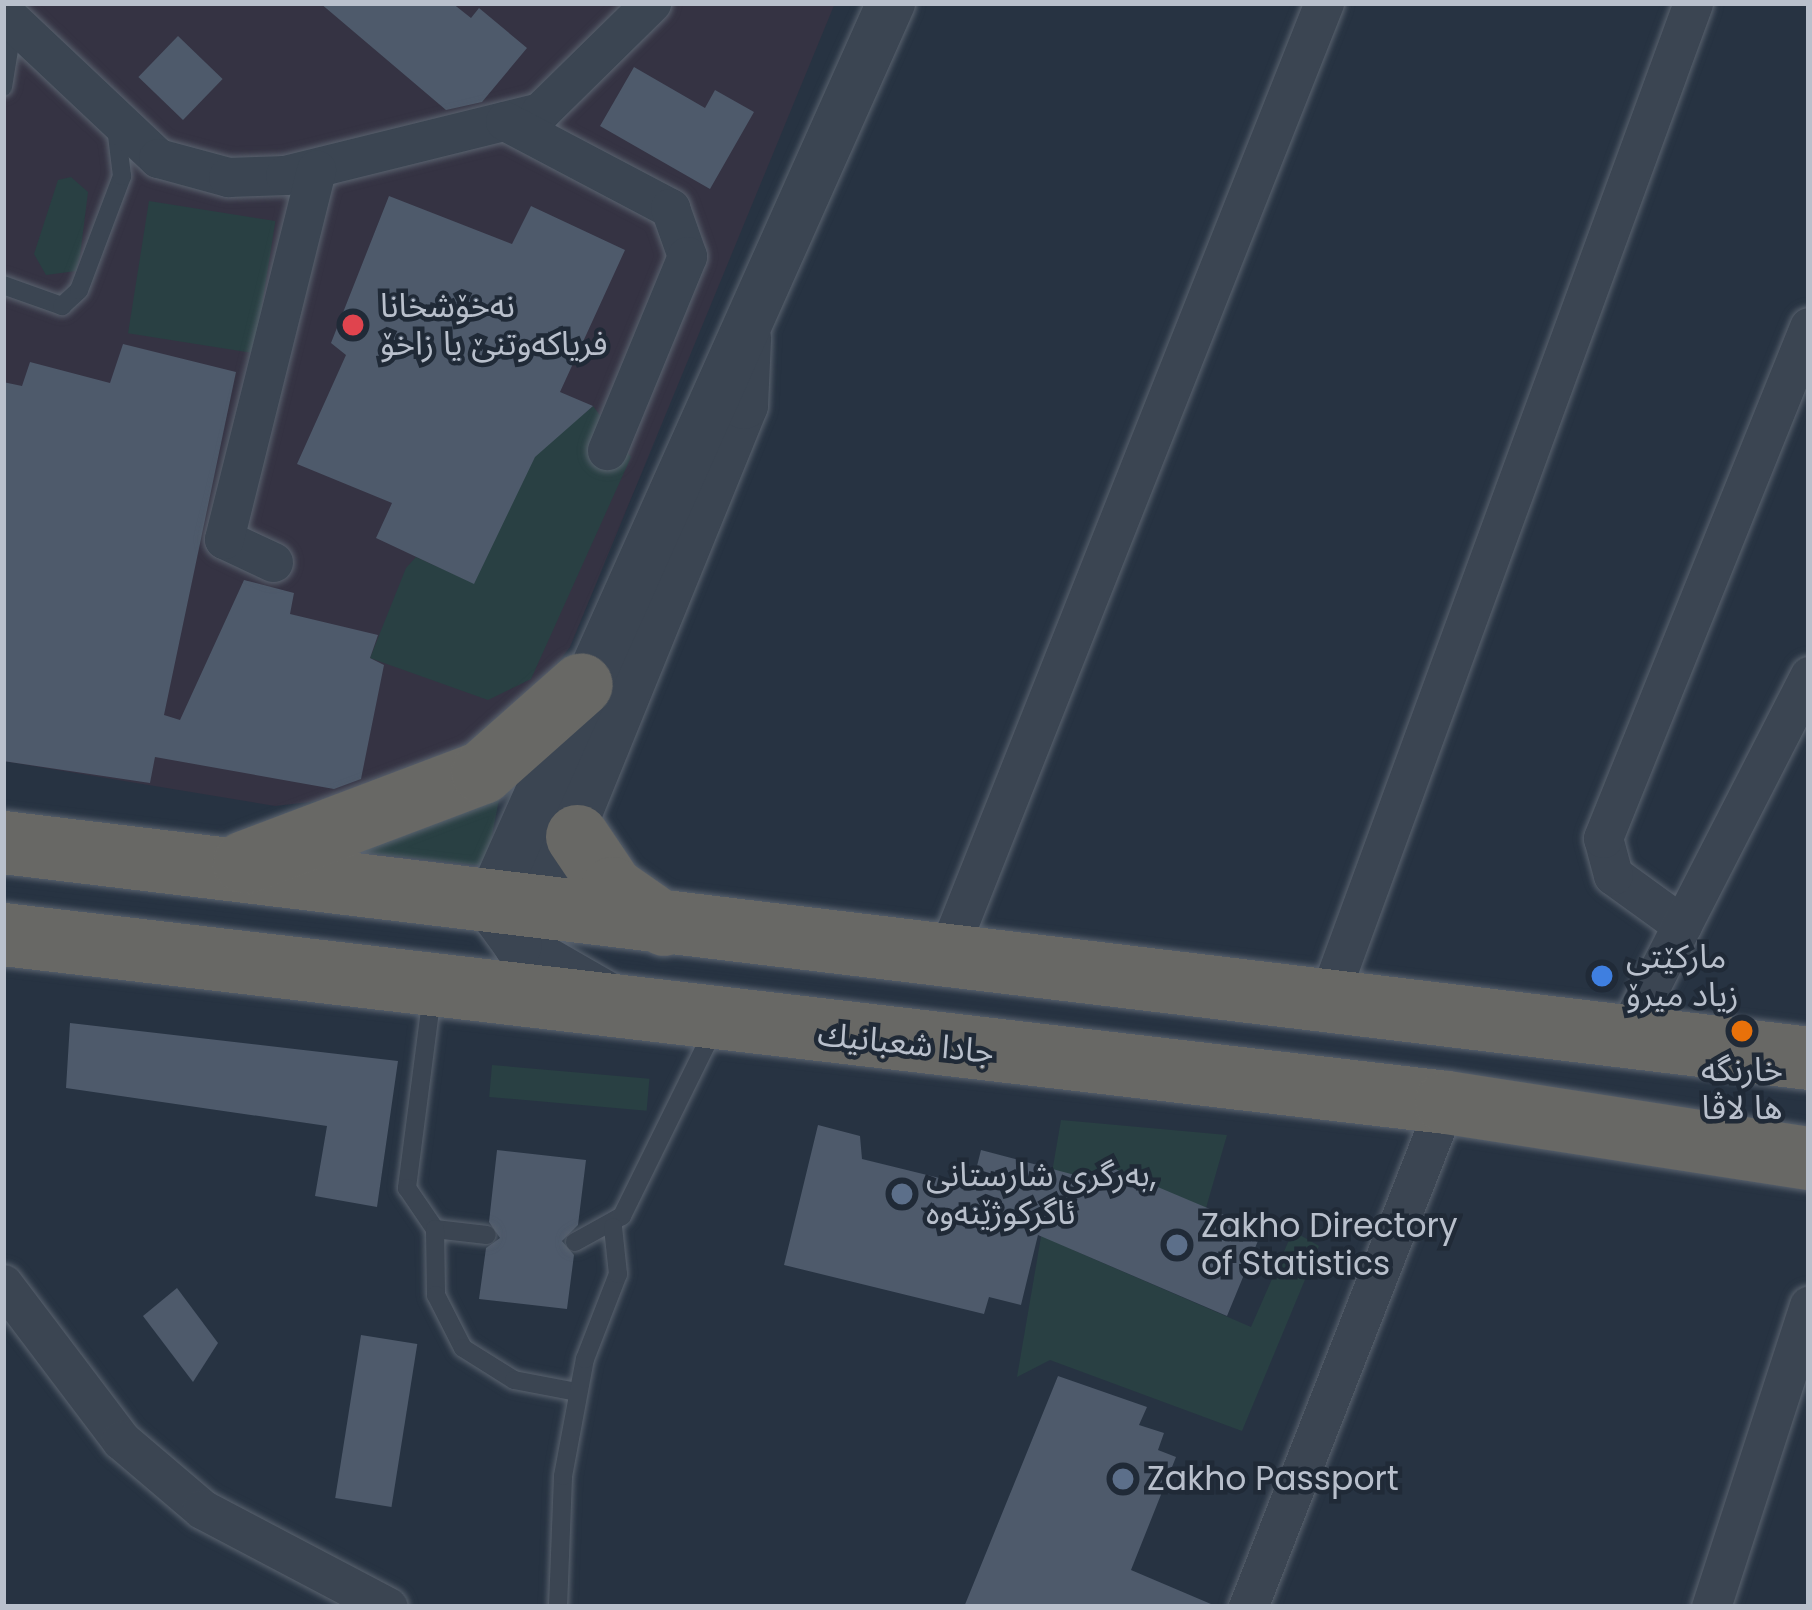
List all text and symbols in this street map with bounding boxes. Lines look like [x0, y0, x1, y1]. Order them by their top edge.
place label: نه‌خۆشخانا فرياكه‌وتنێ يا زاخۆ [380, 286, 607, 364]
marker: نه‌خۆشخانا فرياكه‌وتنێ يا زاخۆ [337, 309, 369, 341]
place label: مارکێتی زیاد میرۆ [1626, 937, 1739, 1015]
marker: مارکێتی زیاد میرۆ [1589, 963, 1615, 989]
street label: جادا شعبانيك [816, 1014, 996, 1072]
marker: خارنگه ها لاڤا [1729, 1018, 1755, 1044]
place label: خارنگه ها لاڤا [1701, 1050, 1783, 1128]
place label: بەرگری شارستانی, ئاگرکوژێنەوە [926, 1155, 1156, 1233]
marker: بەرگری شارستانی, ئاگرکوژێنەوە [889, 1181, 915, 1207]
place label: Zakho Directory of Statistics [1201, 1206, 1457, 1284]
marker: Zakho Directory of Statistics [1164, 1232, 1190, 1258]
place label: Zakho Passport [1147, 1459, 1399, 1499]
marker: Zakho Passport [1110, 1466, 1136, 1492]

